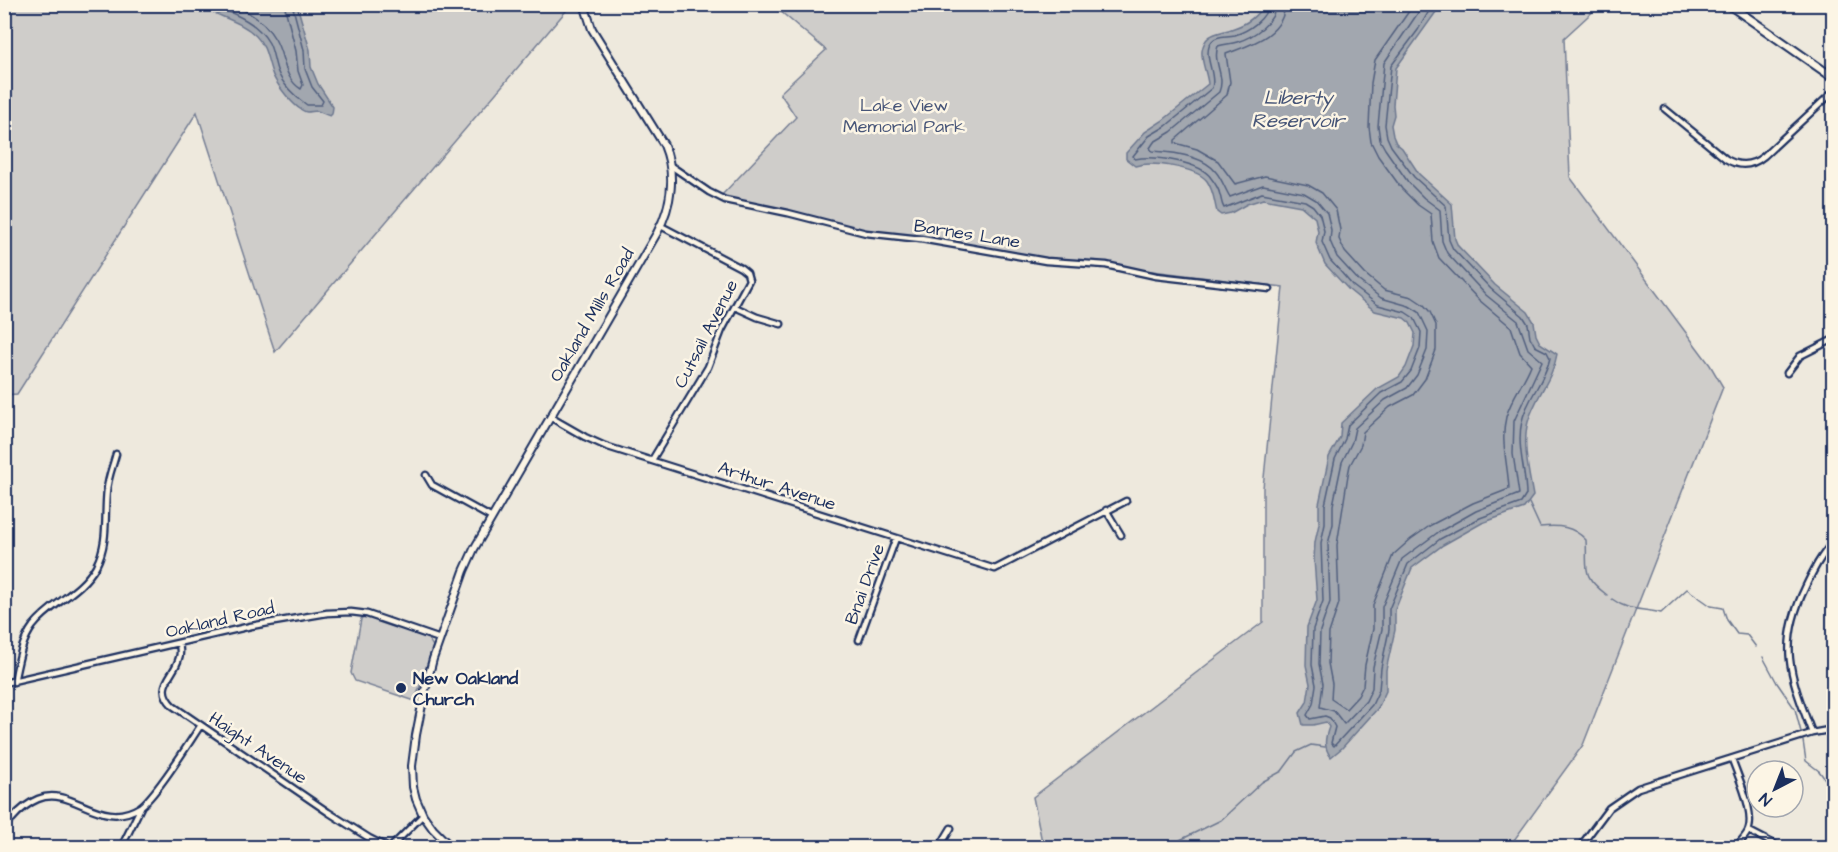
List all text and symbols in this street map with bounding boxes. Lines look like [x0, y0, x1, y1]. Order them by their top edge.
water label: Liberty Reservoir [1252, 84, 1346, 135]
park label: Lake View Memorial Park [843, 93, 965, 139]
street label: Barnes Lane [912, 213, 1022, 255]
street label: Oakland Mills Road [544, 244, 640, 386]
street label: Cutsail Avenue [668, 275, 744, 393]
street label: Arthur Avenue [715, 455, 839, 517]
street label: Bnai Drive [839, 540, 891, 628]
street label: Oakland Road [163, 595, 277, 645]
place label: New Oakland Church [413, 666, 519, 712]
marker: New Oakland Church [394, 681, 408, 695]
street label: Haight Avenue [203, 706, 312, 791]
north arrow [1745, 759, 1805, 819]
text: N [1755, 788, 1777, 811]

